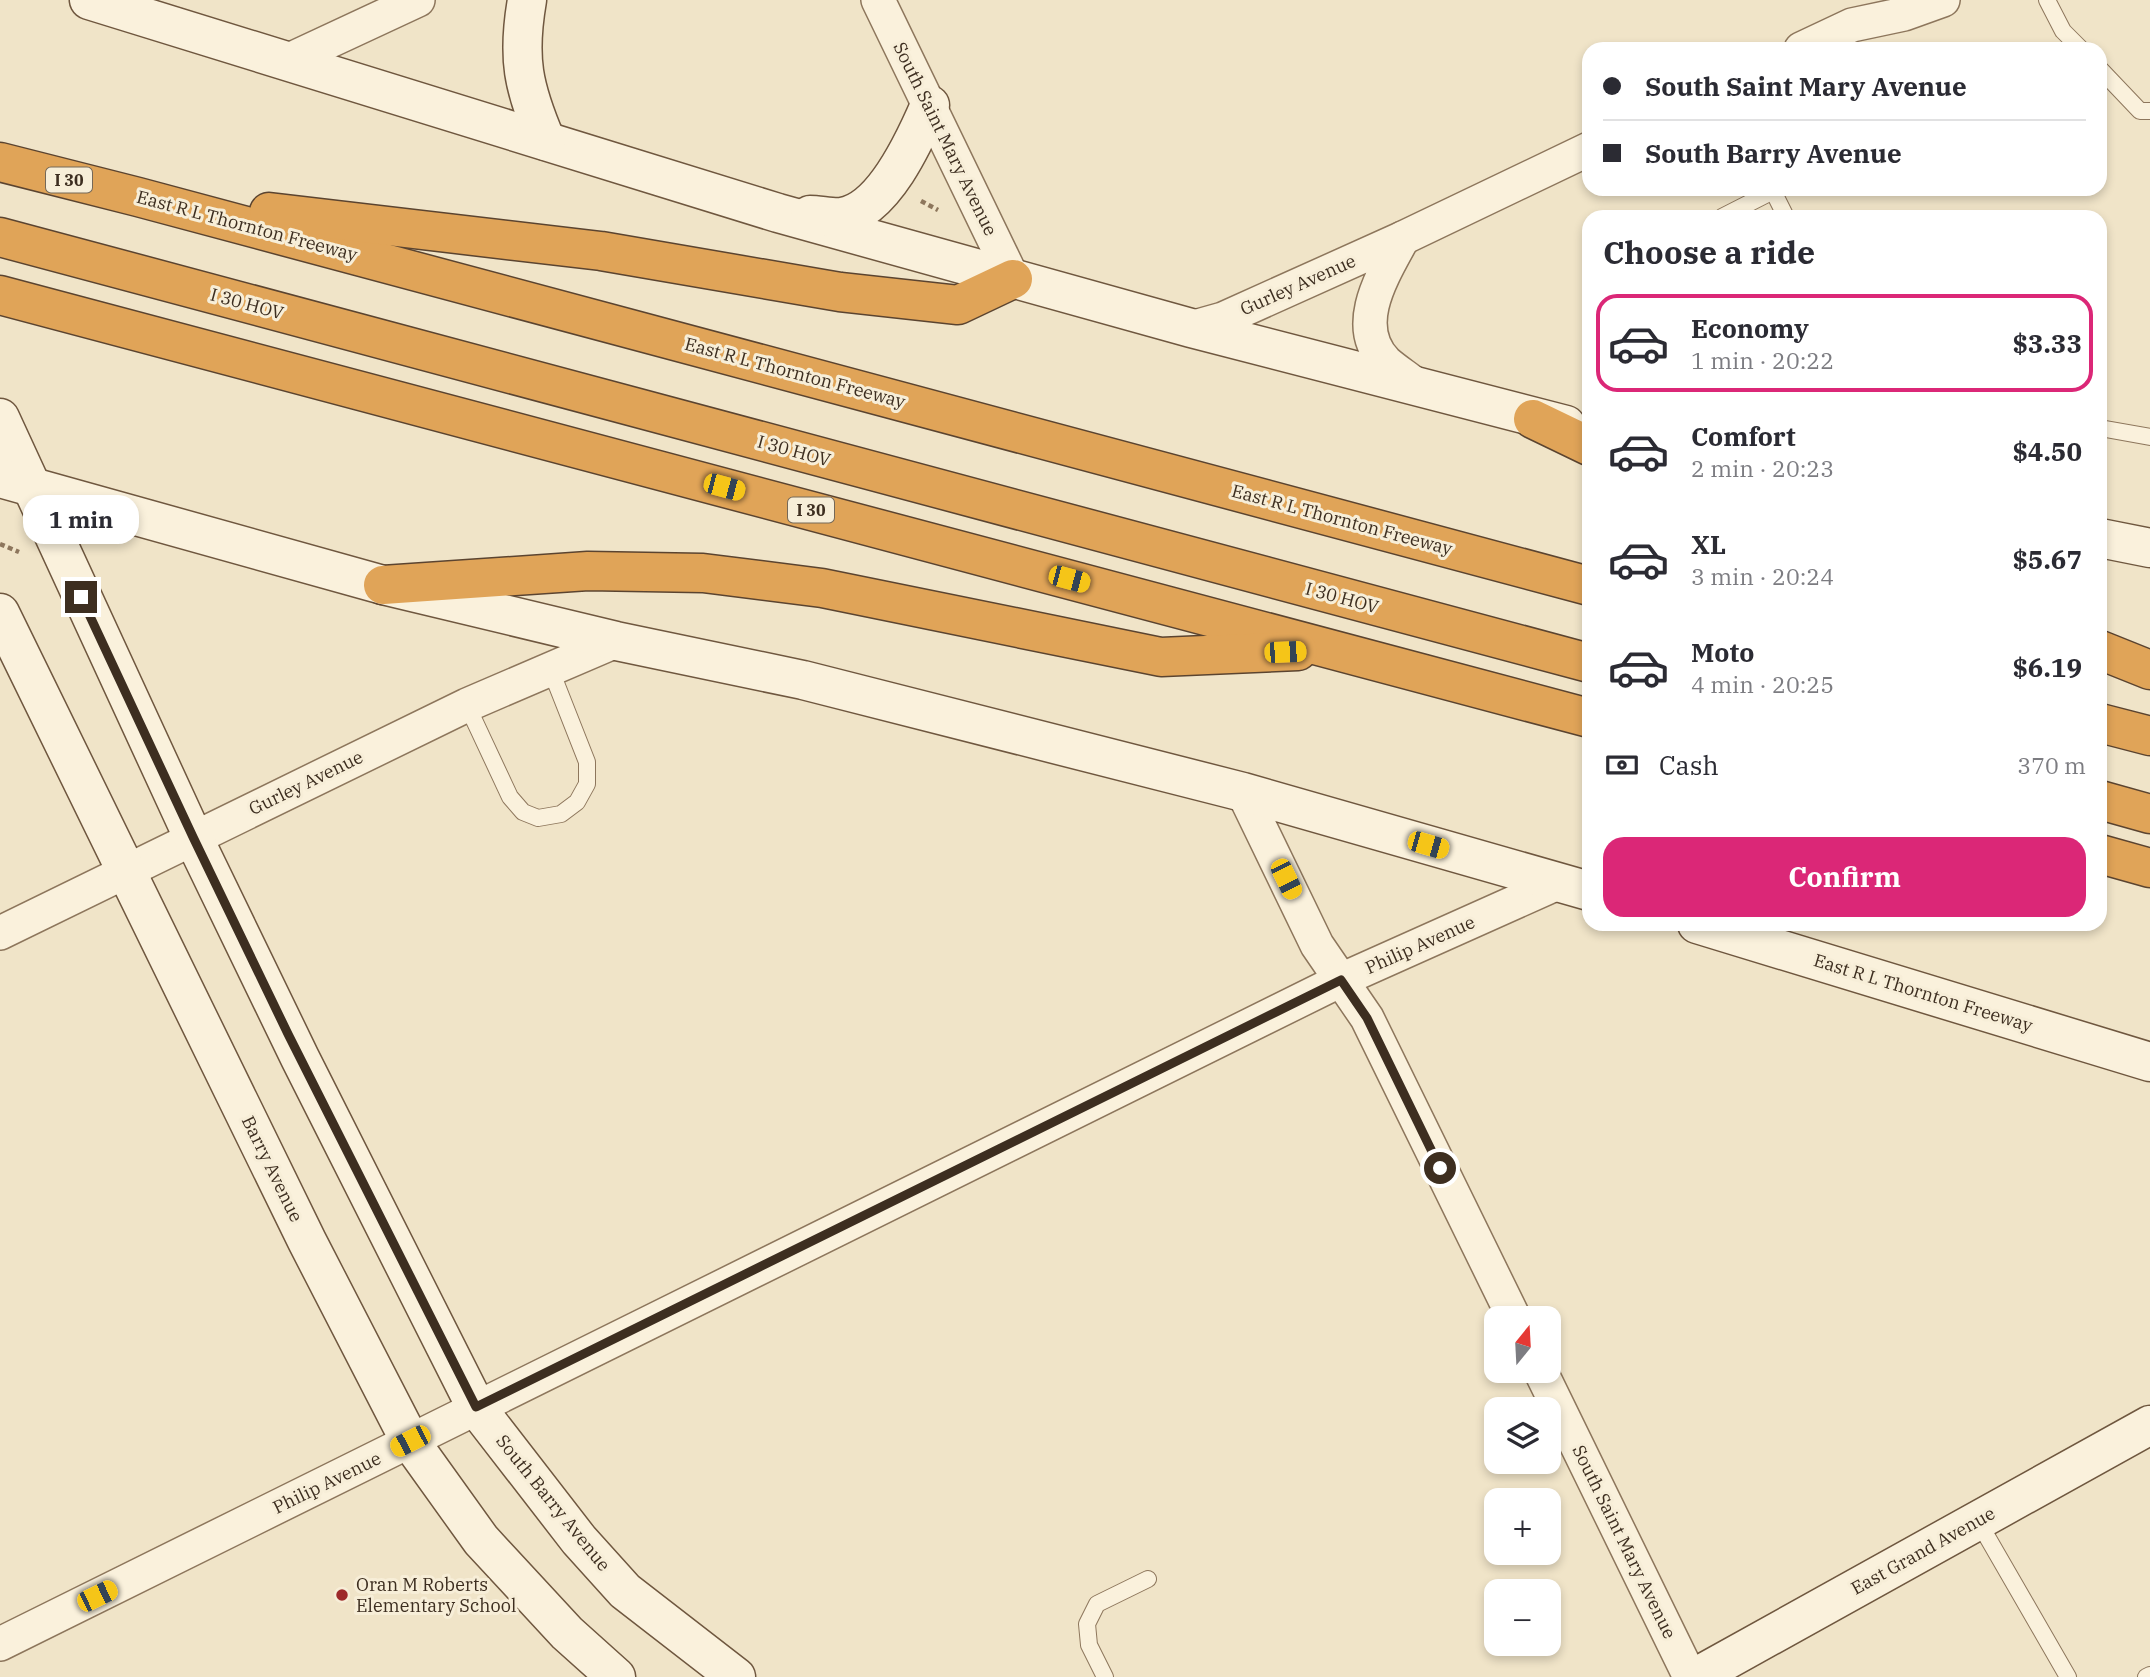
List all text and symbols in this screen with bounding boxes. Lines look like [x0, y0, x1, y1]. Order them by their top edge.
street label: South Saint Mary Avenue [888, 38, 1002, 239]
text: South Saint Mary Avenue [1645, 69, 1967, 103]
text: South Barry Avenue [1645, 136, 1902, 170]
road number: I 30 [46, 168, 92, 192]
street label: East R L Thornton Freeway [134, 185, 360, 266]
text: Choose a ride [1603, 231, 1815, 273]
street label: Gurley Avenue [1236, 249, 1359, 320]
street label: I 30 HOV [208, 283, 286, 324]
text: Economy [1691, 311, 1809, 345]
icon: car [1607, 312, 1670, 375]
text: $3.33 [2012, 326, 2082, 360]
street label: East R L Thornton Freeway [682, 332, 908, 413]
text: 1 min · 20:22 [1691, 345, 1834, 375]
text: Comfort [1691, 419, 1796, 453]
icon: car [1607, 420, 1670, 483]
street label: I 30 HOV [755, 430, 833, 471]
text: $4.50 [2012, 434, 2082, 468]
text: 2 min · 20:23 [1691, 453, 1834, 483]
car [701, 471, 748, 503]
street label: East R L Thornton Freeway [1229, 479, 1455, 560]
callout: 1 min [23, 496, 139, 544]
road number: I 30 [788, 498, 834, 523]
text: 1 min [49, 504, 113, 534]
text: XL [1691, 527, 1726, 561]
icon: car [1607, 528, 1670, 591]
text: $5.67 [2012, 542, 2082, 576]
text: 3 min · 20:24 [1691, 561, 1834, 591]
car [1046, 563, 1093, 595]
street label: I 30 HOV [1303, 577, 1381, 618]
route end [65, 581, 97, 613]
text: Moto [1691, 635, 1754, 669]
icon: car [1607, 636, 1670, 699]
car [1264, 641, 1307, 663]
text: $6.19 [2012, 650, 2082, 684]
text: 4 min · 20:25 [1691, 669, 1834, 699]
street label: Gurley Avenue [245, 745, 367, 820]
icon: cash [1603, 746, 1641, 784]
text: Cash [1659, 748, 1719, 782]
text: 370 m [2017, 750, 2086, 780]
car [1405, 829, 1452, 861]
button: Confirm [1603, 837, 2086, 917]
car [1268, 856, 1305, 902]
street label: Philip Avenue [1361, 910, 1478, 979]
street label: East R L Thornton Freeway [1811, 948, 2036, 1037]
street label: Barry Avenue [237, 1112, 308, 1226]
route start [1424, 1152, 1456, 1184]
north arrow [1484, 1306, 1561, 1382]
map controls [1484, 1306, 1561, 1656]
button: layers [1484, 1397, 1561, 1474]
car [387, 1422, 434, 1460]
street label: South Barry Avenue [491, 1430, 616, 1576]
street label: South Saint Mary Avenue [1567, 1441, 1681, 1642]
street label: Philip Avenue [269, 1446, 385, 1519]
button: + [1484, 1488, 1561, 1565]
street label: East Grand Avenue [1847, 1501, 1999, 1600]
place label: Oran M Roberts Elementary School [356, 1573, 516, 1617]
car [74, 1577, 121, 1615]
button: − [1484, 1579, 1561, 1656]
marker: Oran M Roberts Elementary School [334, 1587, 350, 1603]

